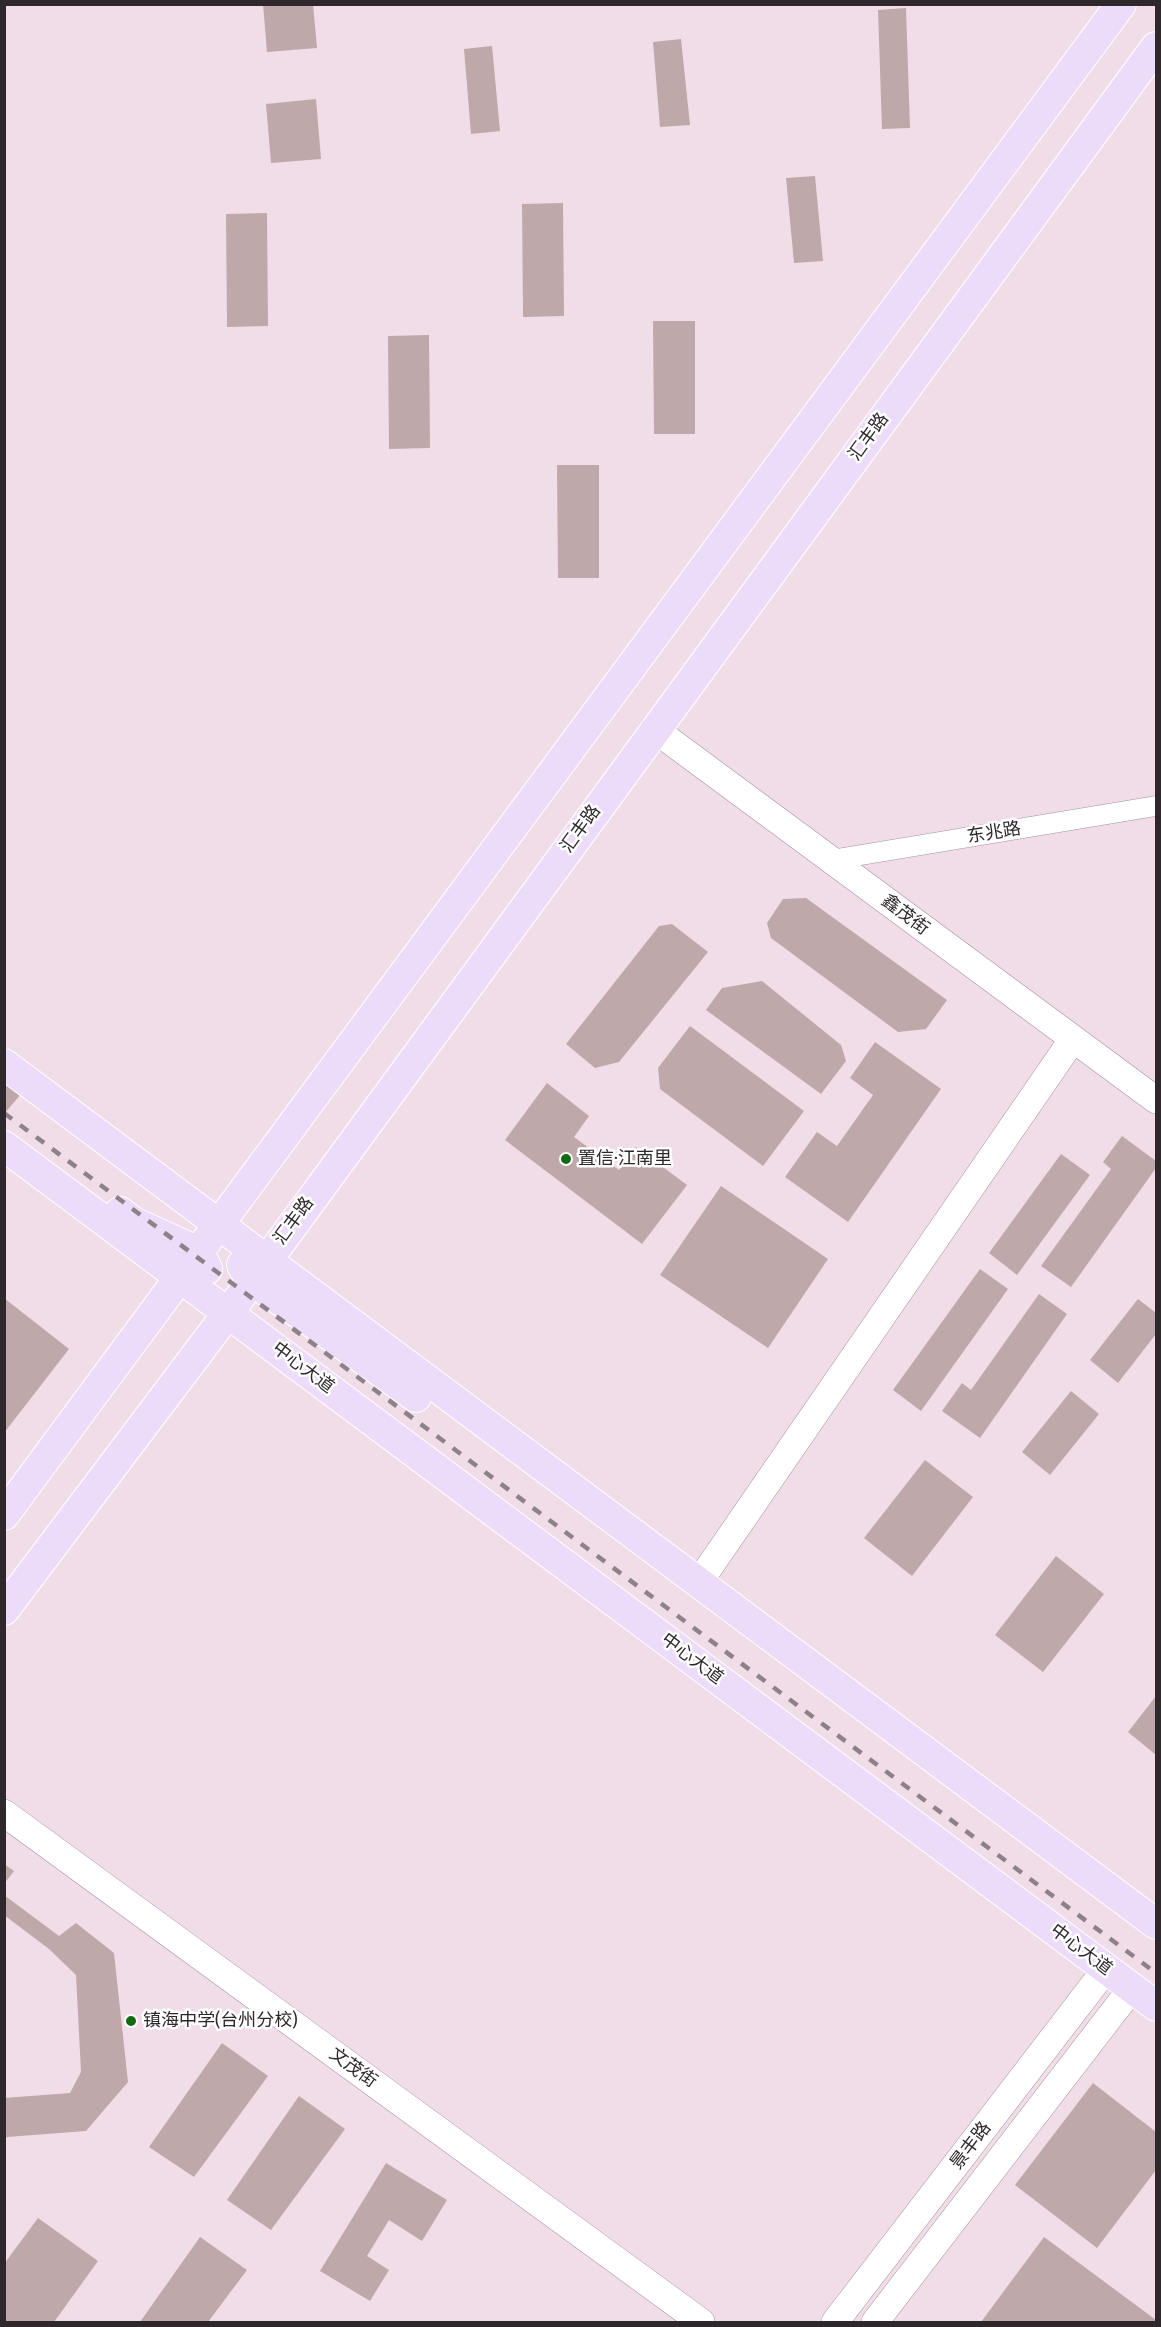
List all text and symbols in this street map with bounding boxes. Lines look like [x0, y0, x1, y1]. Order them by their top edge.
street label: 汇丰路 [844, 409, 894, 465]
street label: 汇丰路 [556, 801, 606, 857]
street label: 东兆路 [966, 818, 1022, 848]
street label: 鑫茂街 [877, 890, 933, 940]
place label: 置信·江南里 [578, 1148, 672, 1170]
marker: 置信·江南里 [559, 1152, 573, 1166]
street label: 汇丰路 [269, 1193, 319, 1249]
street label: 中心大道 [268, 1338, 338, 1398]
street label: 中心大道 [657, 1629, 727, 1689]
street label: 中心大道 [1046, 1920, 1116, 1980]
place label: 镇海中学(台州分校) [143, 2010, 298, 2032]
marker: 镇海中学(台州分校) [124, 2014, 138, 2028]
street label: 文茂街 [325, 2043, 381, 2093]
street label: 景丰路 [946, 2118, 996, 2174]

